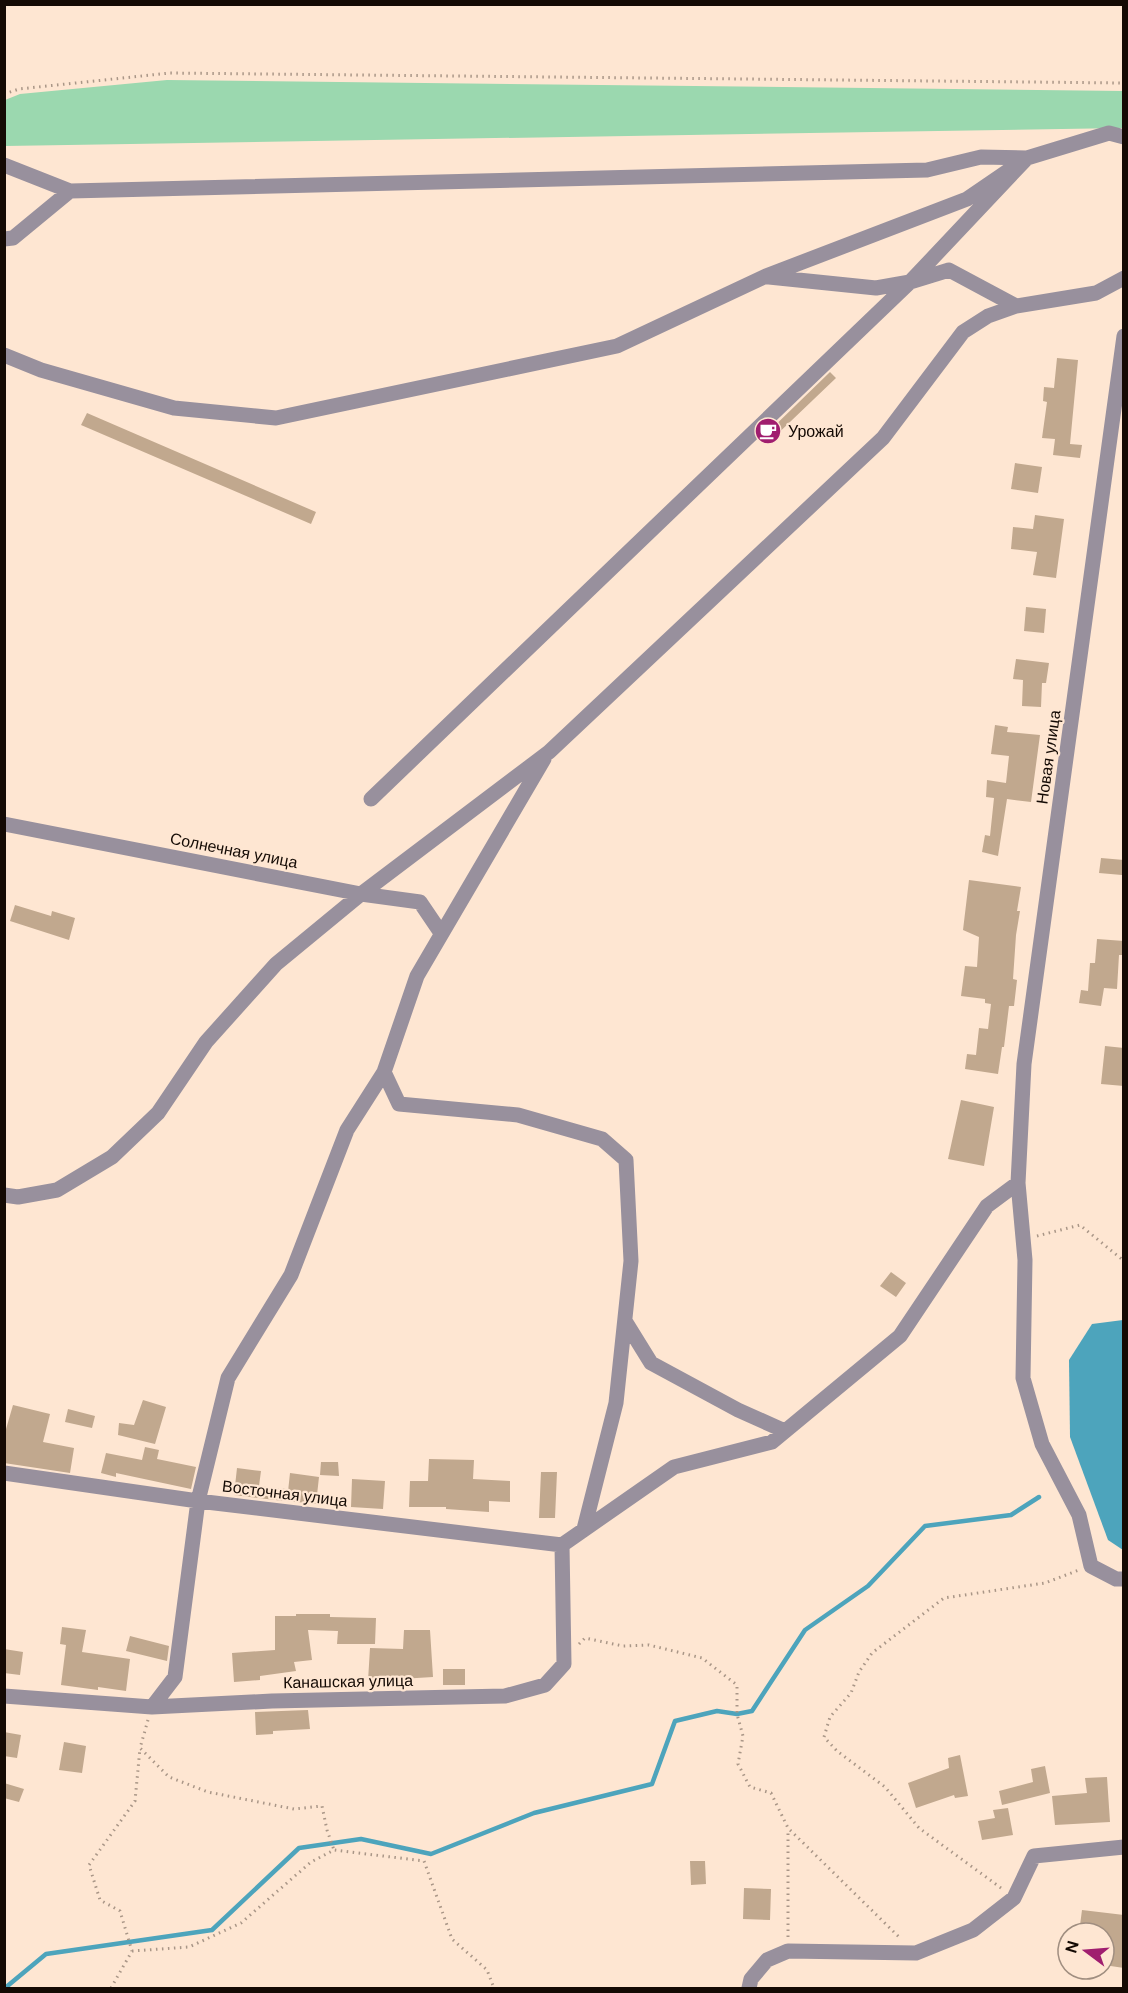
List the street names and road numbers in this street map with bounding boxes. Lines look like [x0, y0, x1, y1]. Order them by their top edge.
street label: Новая улица [1032, 709, 1065, 805]
street label: Солнечная улица [168, 828, 300, 873]
street label: Восточная улица [221, 1475, 349, 1512]
street label: Канашская улица [283, 1670, 413, 1693]

